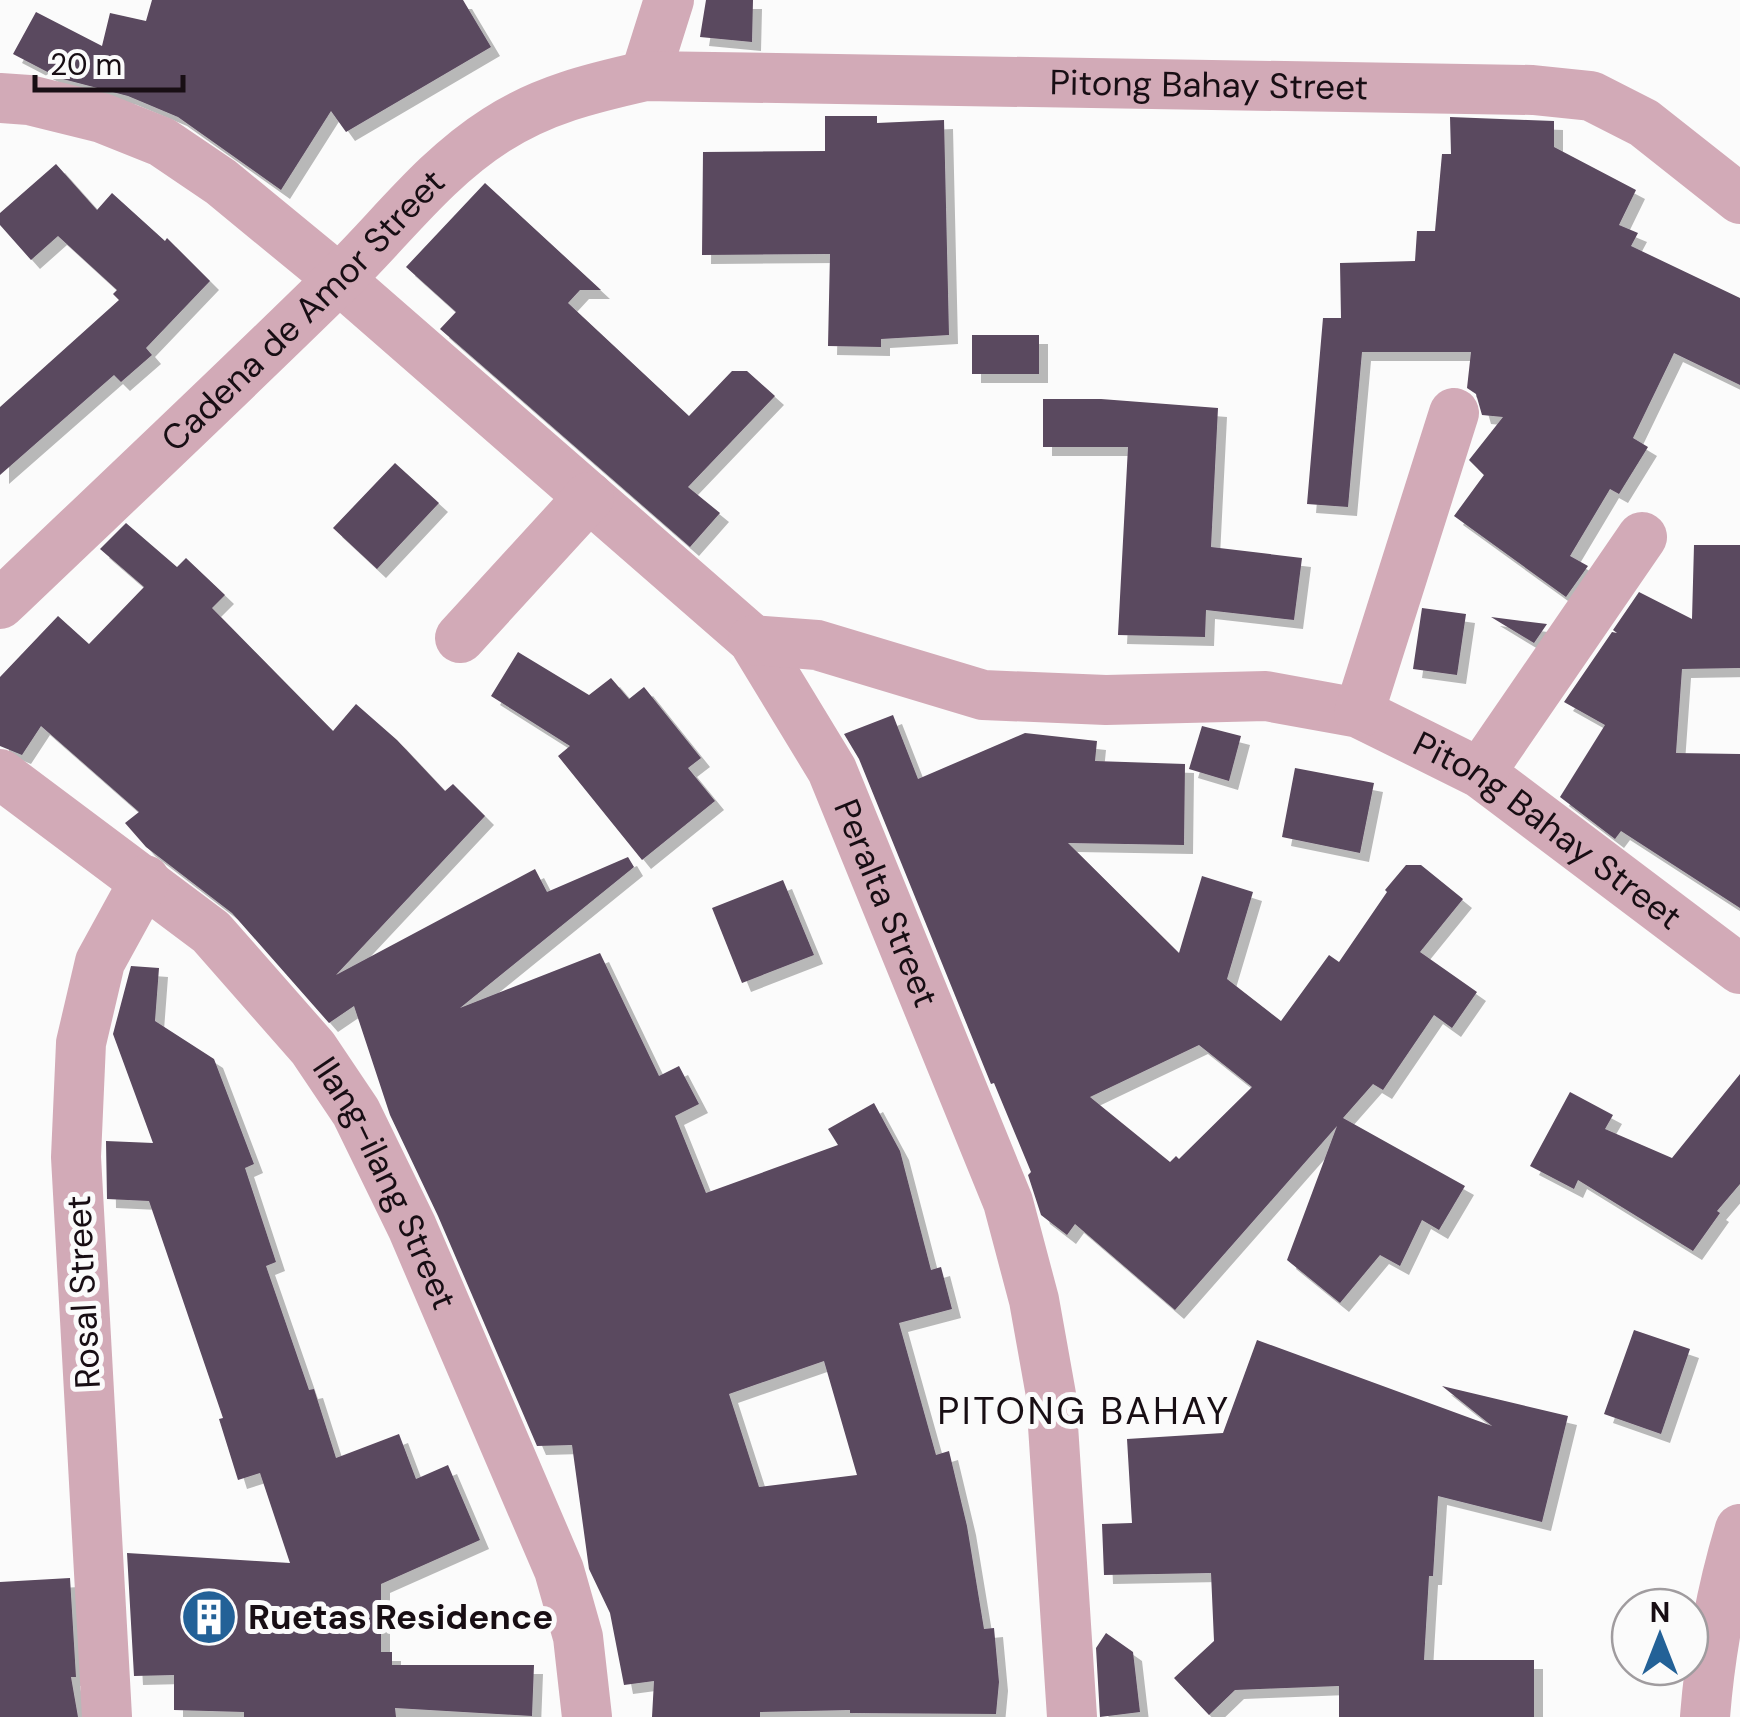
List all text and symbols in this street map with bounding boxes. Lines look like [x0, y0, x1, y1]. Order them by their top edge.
scale bar [35, 30, 182, 92]
text: 20 m [50, 45, 122, 84]
street label: Pitong Bahay Street [1049, 59, 1369, 110]
street label: Cadena de Amor Street [151, 159, 455, 462]
street label: Pitong Bahay Street [1406, 721, 1691, 940]
street label: Peralta Street [823, 792, 949, 1014]
street label: Ilang-ilang Street [302, 1048, 468, 1316]
street label: Rosal Street [55, 1194, 111, 1390]
district label: PITONG BAHAY [937, 1386, 1231, 1436]
building icon: Ruetas Residence [179, 1587, 239, 1647]
north arrow [1610, 1587, 1710, 1687]
place label: Ruetas Residence [248, 1594, 553, 1640]
text: N [1650, 1594, 1670, 1631]

